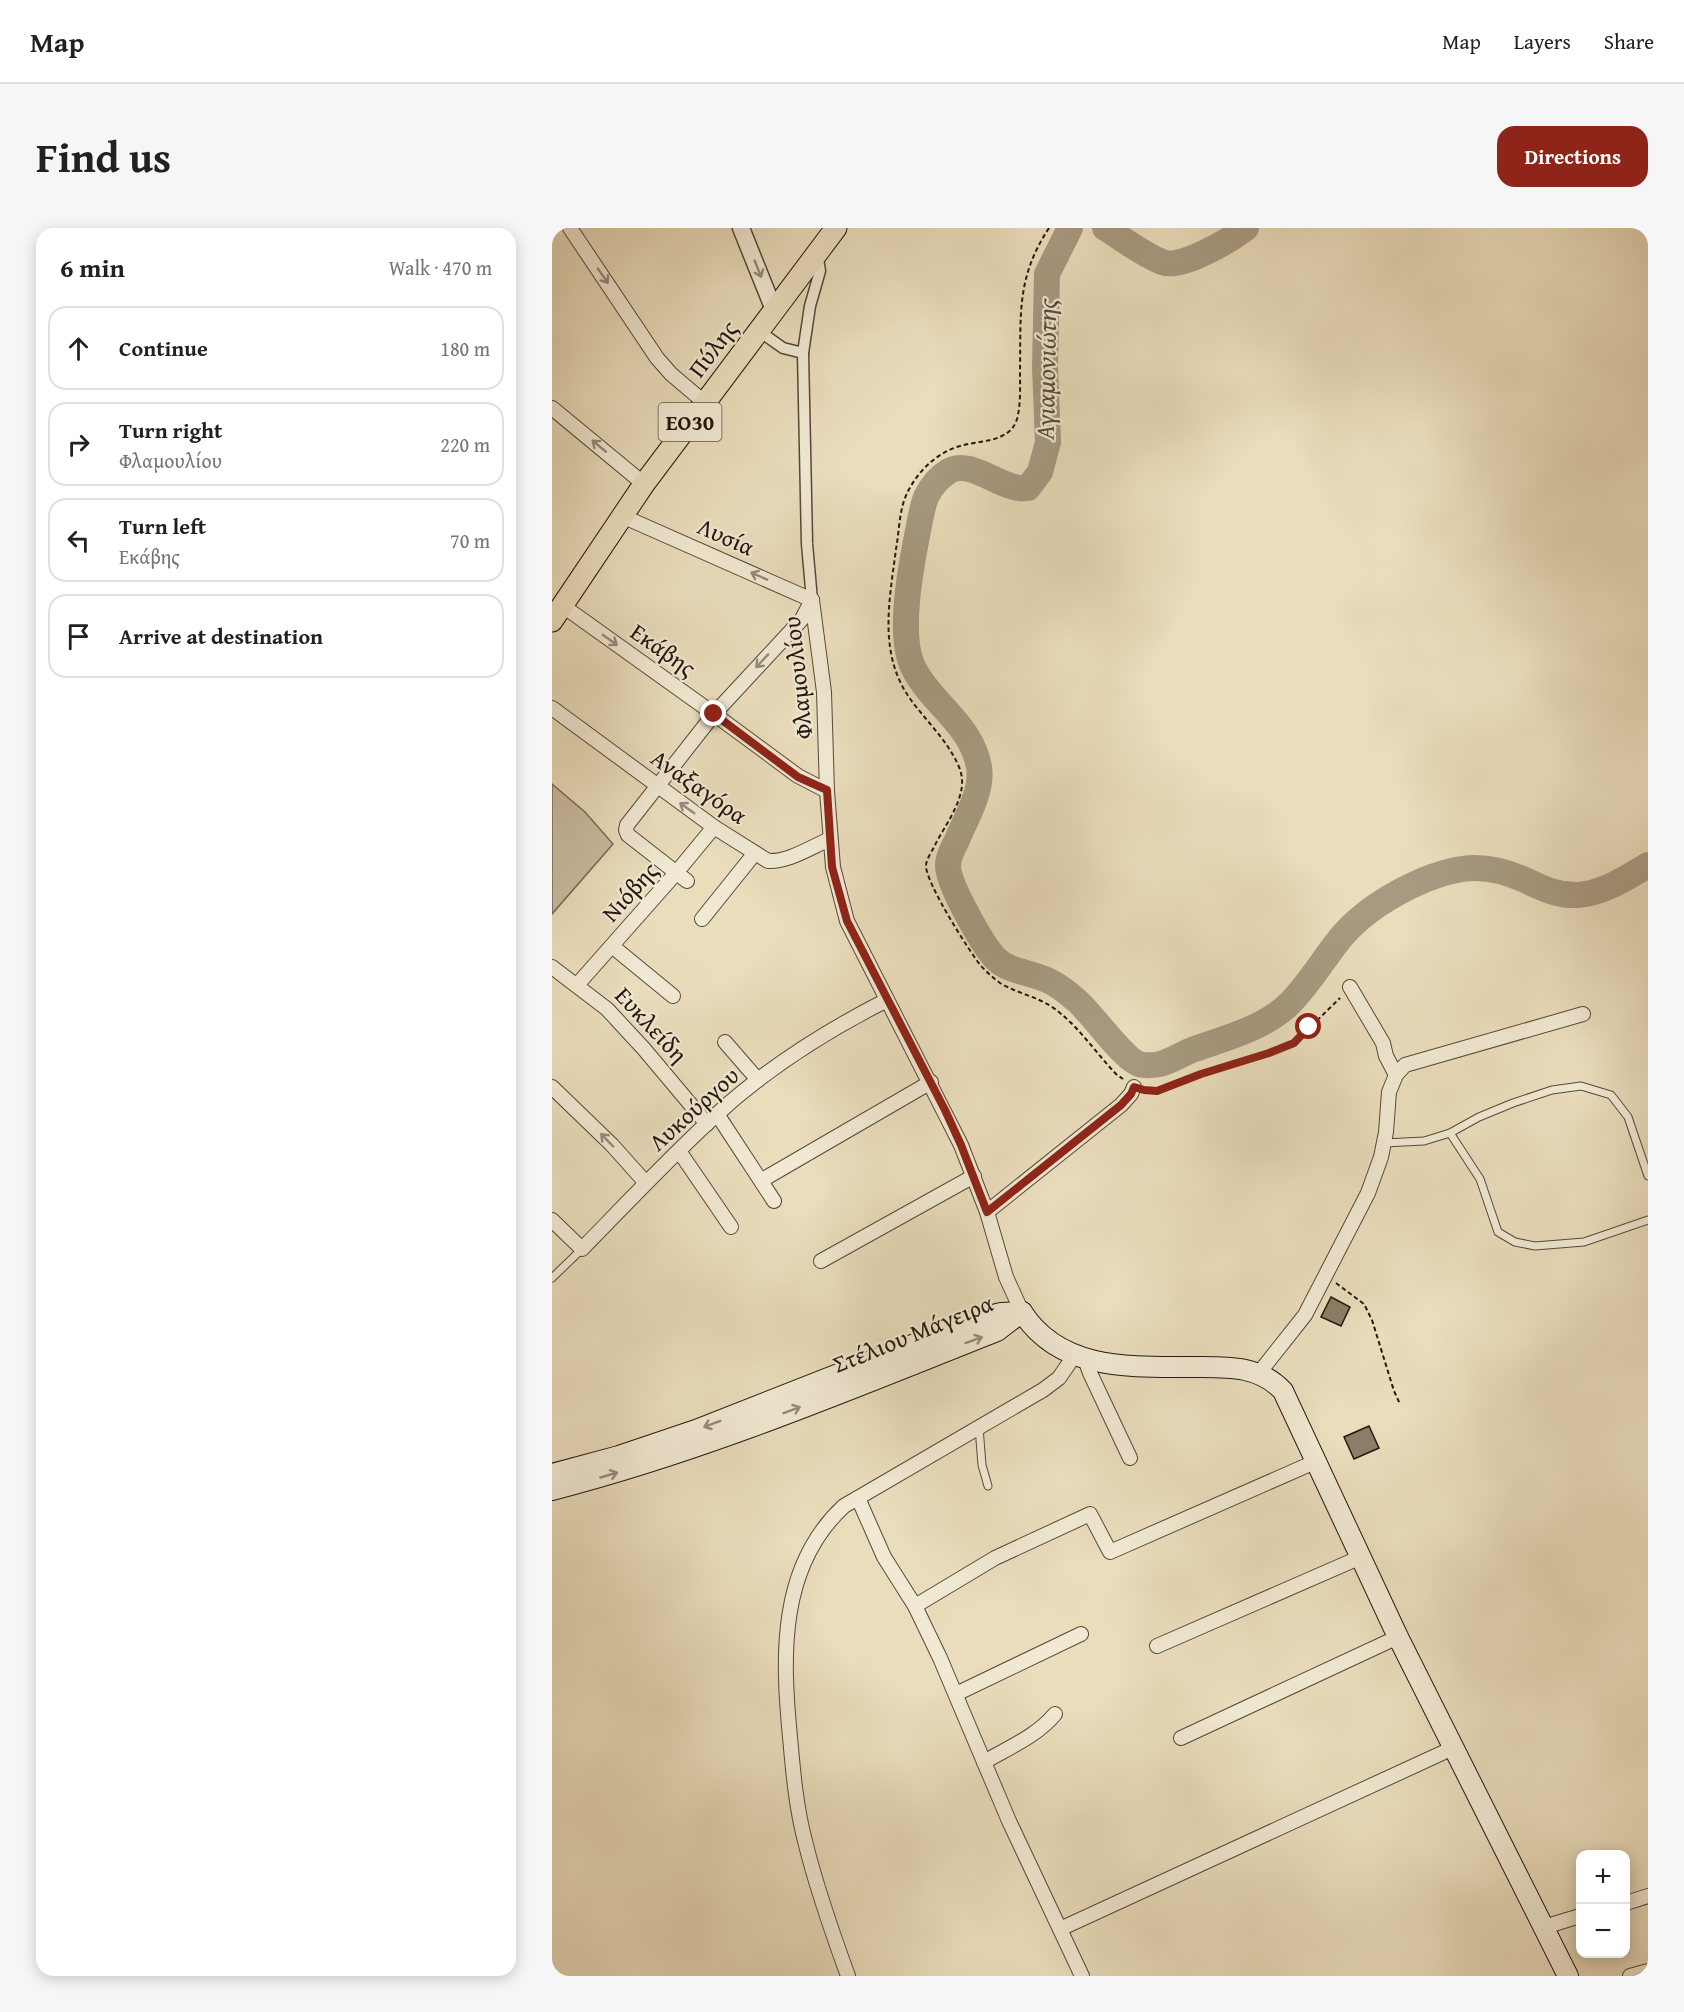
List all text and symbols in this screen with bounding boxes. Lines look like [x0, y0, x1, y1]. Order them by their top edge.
text: Map [30, 21, 84, 62]
text: Map [1442, 26, 1481, 57]
text: Layers [1514, 26, 1571, 57]
text: Share [1604, 26, 1654, 57]
text: Find us [36, 126, 171, 187]
button: Directions [1497, 126, 1648, 187]
text: 6 min [60, 248, 125, 287]
text: Walk · 470 m [389, 253, 492, 282]
one-way arrow [753, 259, 764, 278]
one-way arrow [597, 267, 609, 283]
water label: Αγιαμονιώτης [1025, 297, 1066, 441]
street label: Πύλης [679, 313, 746, 385]
icon: ahead [62, 332, 95, 365]
text: Continue [119, 332, 208, 364]
text: 180 m [440, 334, 490, 363]
road number: ΕΟ30 [658, 403, 722, 441]
text: Turn right [119, 414, 222, 446]
icon: right [62, 428, 95, 461]
text: 220 m [440, 430, 490, 459]
one-way arrow [591, 440, 607, 453]
text: Φλαμουλίου [119, 446, 222, 475]
street label: Λυσία [692, 509, 760, 565]
text: Turn left [119, 510, 206, 542]
icon: left [62, 524, 95, 557]
text: 70 m [450, 526, 490, 555]
text: Εκάβης [119, 542, 180, 571]
one-way arrow [750, 570, 768, 581]
street label: Εκάβης [623, 614, 703, 685]
street label: Φλαμουλίου [774, 615, 821, 741]
icon: arrive [62, 620, 95, 653]
text: Arrive at destination [119, 620, 323, 652]
one-way arrow [602, 634, 618, 646]
one-way arrow [756, 653, 770, 668]
route end [700, 700, 726, 726]
street label: Αναξαγόρα [644, 741, 755, 833]
one-way arrow [680, 802, 696, 814]
street label: Νιόβης [593, 854, 666, 930]
street label: Ευκλείδη [607, 979, 696, 1071]
route start [1295, 1013, 1321, 1039]
street label: Λυκούργου [641, 1058, 747, 1159]
one-way arrow [600, 1132, 614, 1147]
street label: Στέλιου Μάγειρα [827, 1285, 998, 1382]
one-way arrow [964, 1334, 983, 1345]
one-way arrow [783, 1404, 801, 1415]
one-way arrow [703, 1419, 721, 1430]
one-way arrow [599, 1469, 618, 1480]
map controls [1576, 1850, 1630, 1958]
button: + [1576, 1850, 1630, 1904]
button: − [1576, 1904, 1630, 1958]

